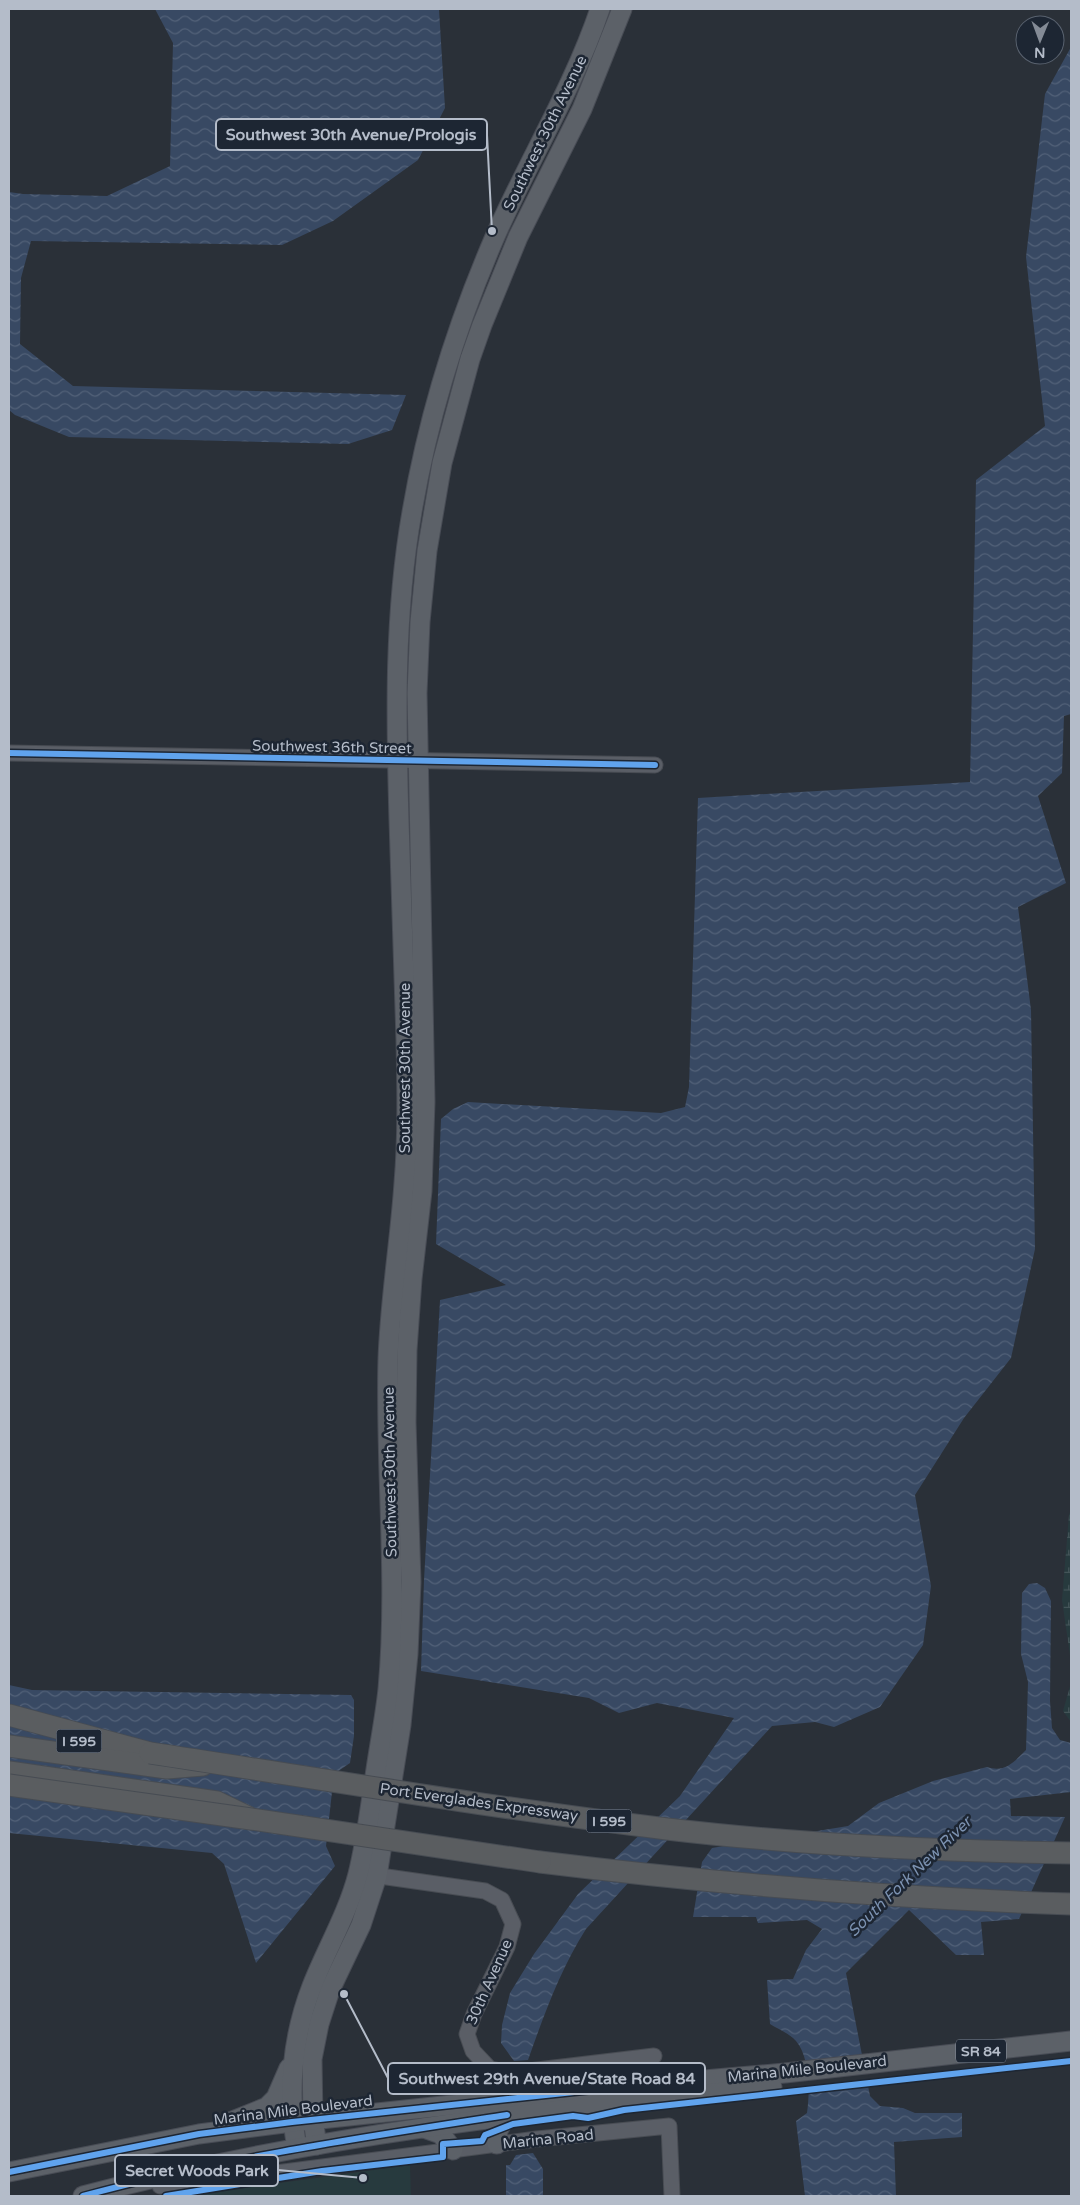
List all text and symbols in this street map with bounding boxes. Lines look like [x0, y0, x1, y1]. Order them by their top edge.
north arrow [1015, 15, 1065, 65]
text: N [1034, 44, 1046, 61]
street label: Southwest 30th Avenue [500, 52, 590, 214]
callout: Southwest 30th Avenue/Prologis [216, 119, 487, 150]
text: Southwest 30th Avenue/Prologis [226, 125, 477, 145]
street label: Southwest 36th Street [252, 737, 412, 757]
street label: Southwest 30th Avenue [396, 983, 414, 1153]
street label: Southwest 30th Avenue [380, 1387, 400, 1557]
road number: I 595 [56, 1730, 102, 1752]
street label: Port Everglades Expressway [379, 1779, 579, 1825]
road number: I 595 [586, 1810, 632, 1832]
water label: South Fork New River [844, 1811, 977, 1941]
street label: 30th Avenue [462, 1937, 516, 2027]
road number: SR 84 [956, 2040, 1006, 2062]
street label: Marina Mile Boulevard [726, 2052, 888, 2086]
callout: Southwest 29th Avenue/State Road 84 [388, 2063, 705, 2094]
text: Southwest 29th Avenue/State Road 84 [398, 2069, 696, 2089]
street label: Marina Mile Boulevard [212, 2091, 374, 2129]
street label: Marina Road [502, 2125, 594, 2153]
callout: Secret Woods Park [115, 2155, 278, 2186]
text: Secret Woods Park [125, 2161, 269, 2181]

